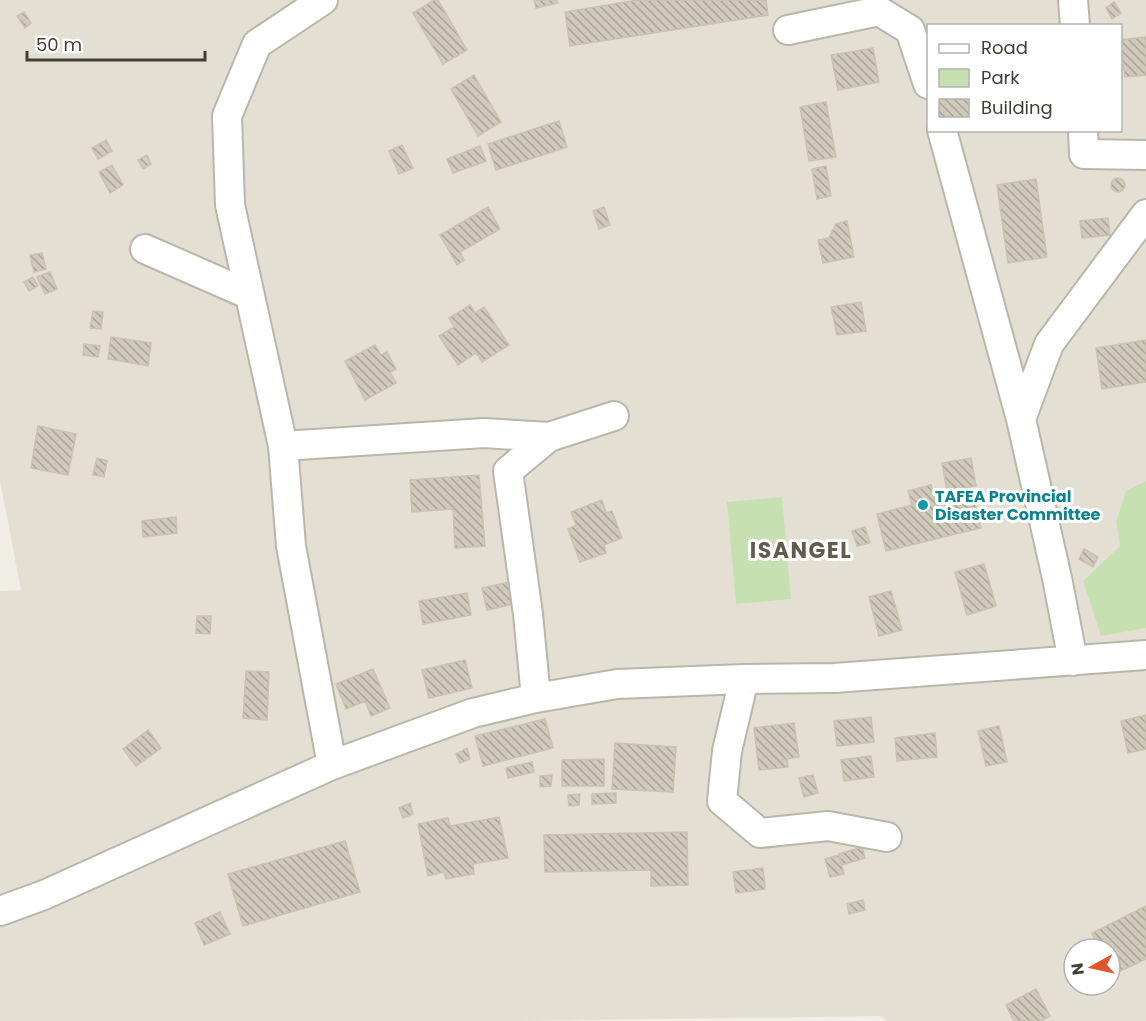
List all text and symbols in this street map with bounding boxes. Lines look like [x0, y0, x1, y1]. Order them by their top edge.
scale bar [27, 24, 206, 62]
legend [927, 24, 1122, 132]
text: 50 m [36, 32, 82, 57]
text: Road [981, 35, 1028, 60]
text: Park [981, 65, 1020, 90]
text: Building [981, 95, 1053, 120]
place label: TAFEA Provincial Disaster Committee [935, 485, 1101, 526]
marker: TAFEA Provincial Disaster Committee [916, 498, 930, 512]
district label: ISANGEL [750, 535, 852, 566]
north arrow [1062, 937, 1122, 997]
text: N [1065, 961, 1090, 977]

